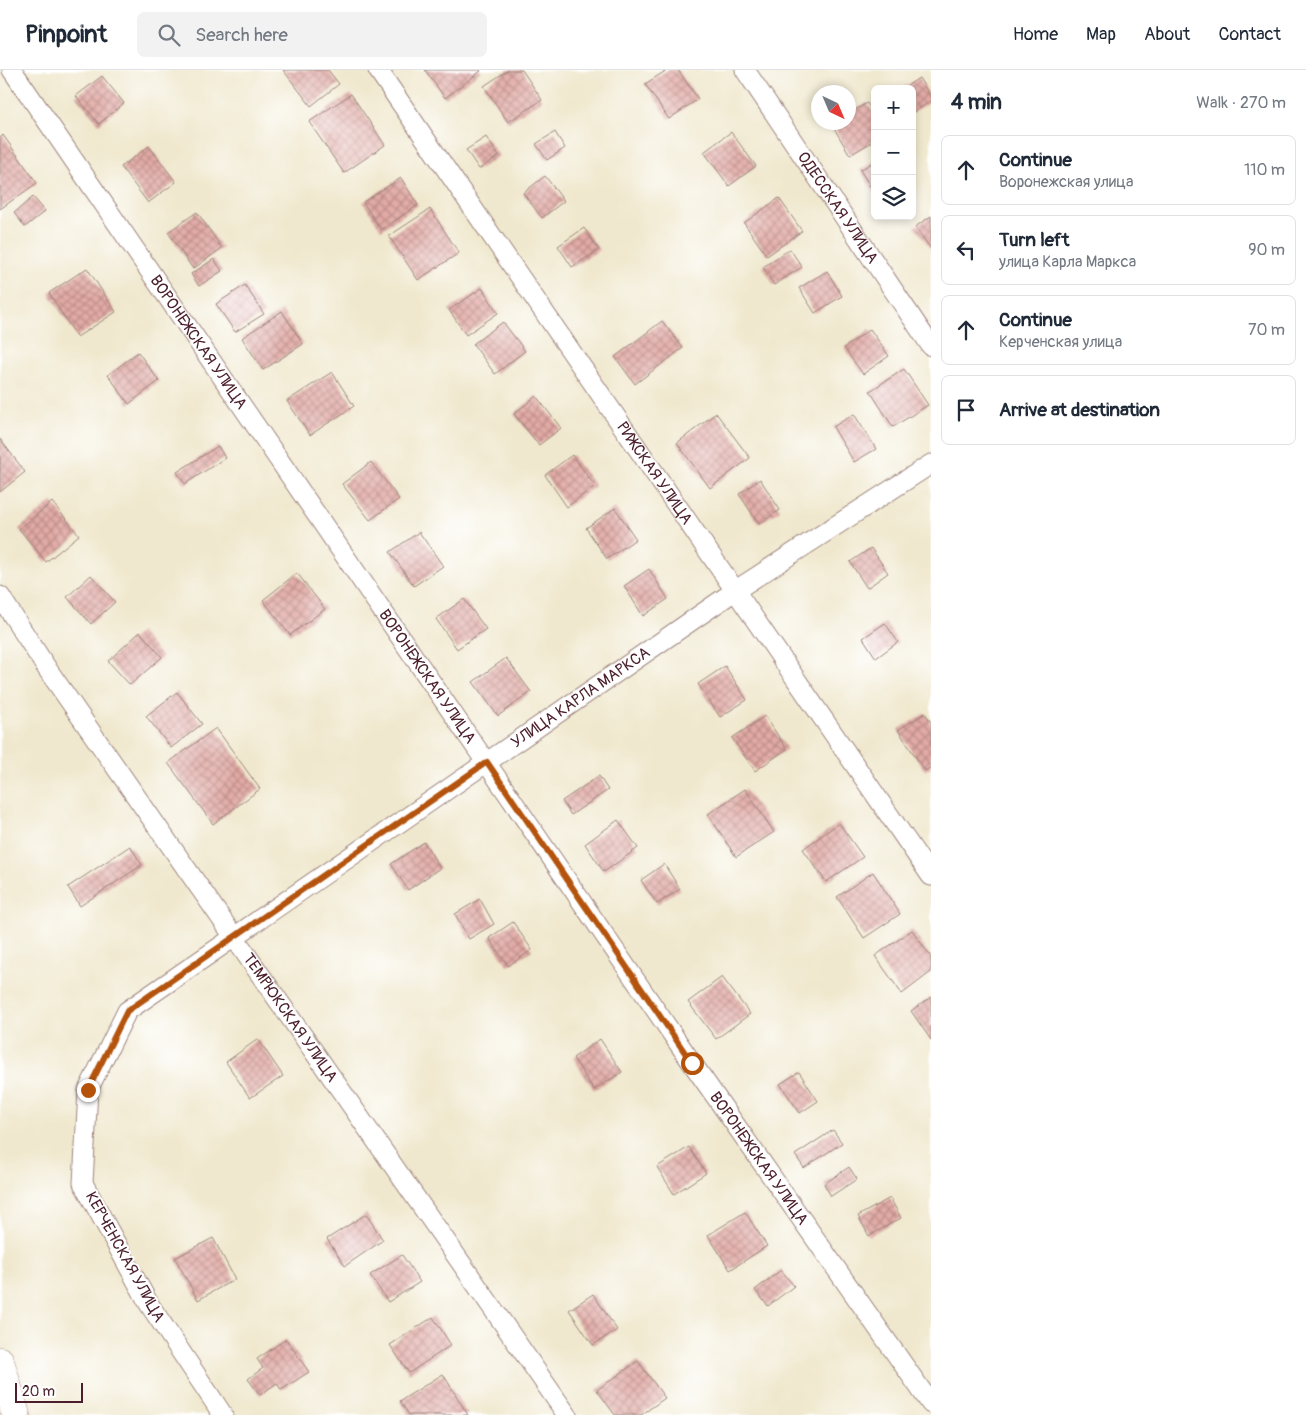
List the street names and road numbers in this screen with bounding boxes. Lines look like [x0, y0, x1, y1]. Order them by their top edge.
street label: ОДЕССКАЯ УЛИЦА [793, 148, 883, 267]
street label: ВОРОНЕЖСКАЯ УЛИЦА [145, 271, 251, 413]
street label: РИЖСКАЯ УЛИЦА [612, 418, 697, 528]
street label: ВОРОНЕЖСКАЯ УЛИЦА [374, 606, 480, 747]
street label: УЛИЦА КАРЛА МАРКСА [507, 642, 654, 752]
street label: ТЕМРЮКСКАЯ УЛИЦА [238, 949, 342, 1086]
street label: ВОРОНЕЖСКАЯ УЛИЦА [705, 1088, 812, 1229]
street label: КЕРЧЕНСКАЯ УЛИЦА [81, 1188, 169, 1326]

